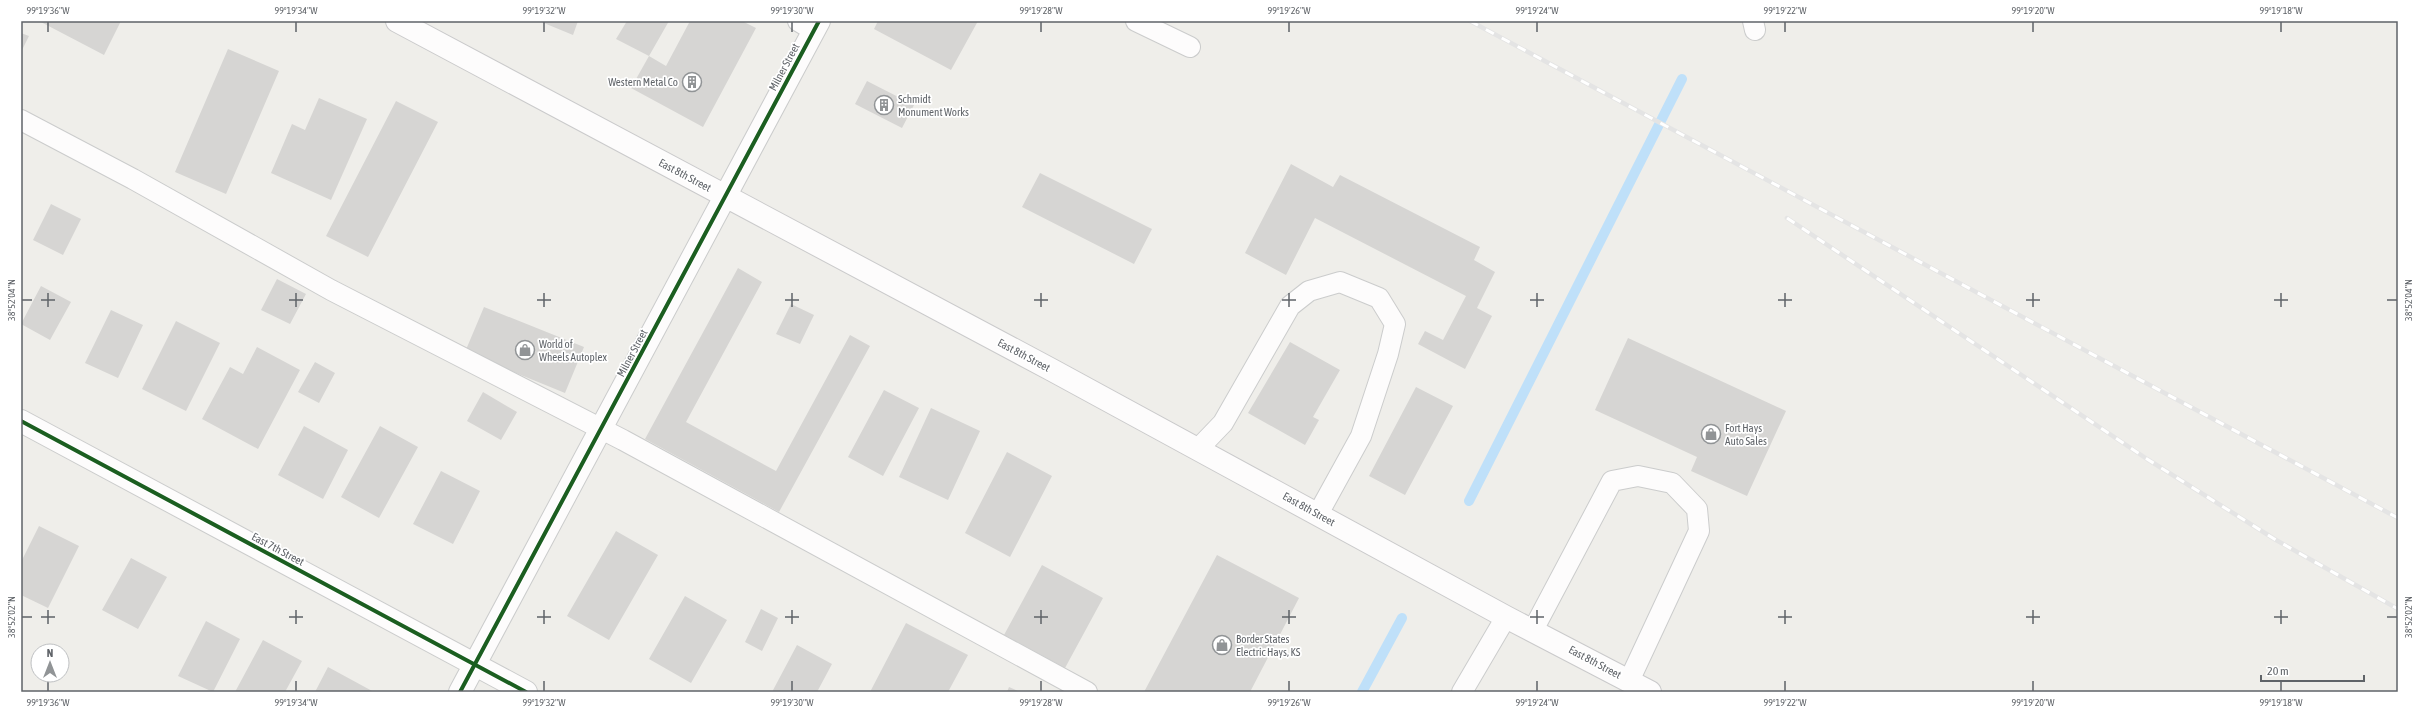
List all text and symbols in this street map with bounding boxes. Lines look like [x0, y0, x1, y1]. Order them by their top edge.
text: 99°19'36"W [26, 5, 70, 16]
text: 99°19'34"W [274, 5, 318, 16]
text: 99°19'32"W [522, 5, 566, 16]
text: 99°19'30"W [770, 5, 814, 16]
text: 99°19'28"W [1019, 5, 1063, 16]
text: 99°19'26"W [1267, 5, 1311, 16]
text: 99°19'24"W [1515, 5, 1559, 16]
text: 99°19'22"W [1763, 5, 1807, 16]
text: 99°19'20"W [2011, 5, 2055, 16]
text: 99°19'18"W [2259, 5, 2303, 16]
street label: Milner Street [766, 41, 802, 93]
building icon: Western Metal Co [681, 71, 703, 93]
place label: Western Metal Co [608, 76, 678, 88]
place label: Schmidt Monument Works [898, 93, 969, 118]
building icon: Schmidt Monument Works [873, 94, 895, 116]
street label: East 8th Street [657, 156, 713, 194]
text: 38°52'04"N [6, 279, 17, 321]
text: 38°52'04"N [2403, 279, 2414, 321]
street label: Milner Street [614, 327, 650, 379]
street label: East 8th Street [996, 336, 1052, 374]
place label: World of Wheels Autoplex [539, 338, 607, 363]
shop icon: World of Wheels Autoplex [514, 339, 536, 361]
place label: Fort Hays Auto Sales [1725, 422, 1767, 447]
shop icon: Fort Hays Auto Sales [1700, 423, 1722, 445]
street label: East 8th Street [1281, 490, 1337, 528]
street label: East 7th Street [250, 530, 306, 568]
text: 38°52'02"N [6, 596, 17, 638]
text: 38°52'02"N [2403, 596, 2414, 638]
place label: Border States Electric Hays, KS [1236, 633, 1301, 658]
shop icon: Border States Electric Hays, KS [1211, 634, 1233, 656]
north arrow [30, 643, 70, 683]
street label: East 8th Street [1567, 643, 1623, 681]
text: N [47, 647, 53, 659]
scale bar [2261, 657, 2364, 683]
text: 20 m [2267, 664, 2289, 678]
text: 99°19'36"W [26, 697, 70, 708]
text: 99°19'34"W [274, 697, 318, 708]
text: 99°19'32"W [522, 697, 566, 708]
text: 99°19'30"W [770, 697, 814, 708]
text: 99°19'28"W [1019, 697, 1063, 708]
text: 99°19'26"W [1267, 697, 1311, 708]
text: 99°19'24"W [1515, 697, 1559, 708]
text: 99°19'22"W [1763, 697, 1807, 708]
text: 99°19'20"W [2011, 697, 2055, 708]
text: 99°19'18"W [2259, 697, 2303, 708]

